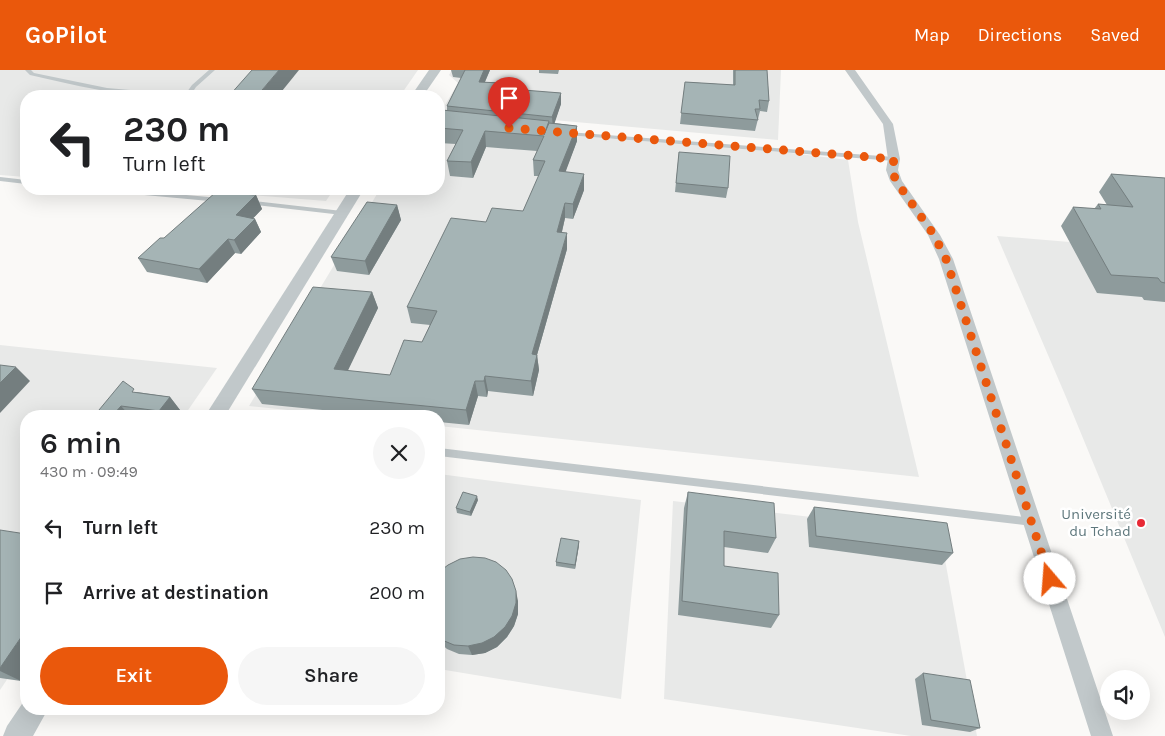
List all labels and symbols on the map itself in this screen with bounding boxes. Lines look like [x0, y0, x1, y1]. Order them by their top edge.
pin [488, 77, 530, 128]
place label: Université du Tchad [1061, 505, 1131, 540]
marker: Université du Tchad [1135, 517, 1147, 529]
position arrow [1023, 552, 1075, 604]

